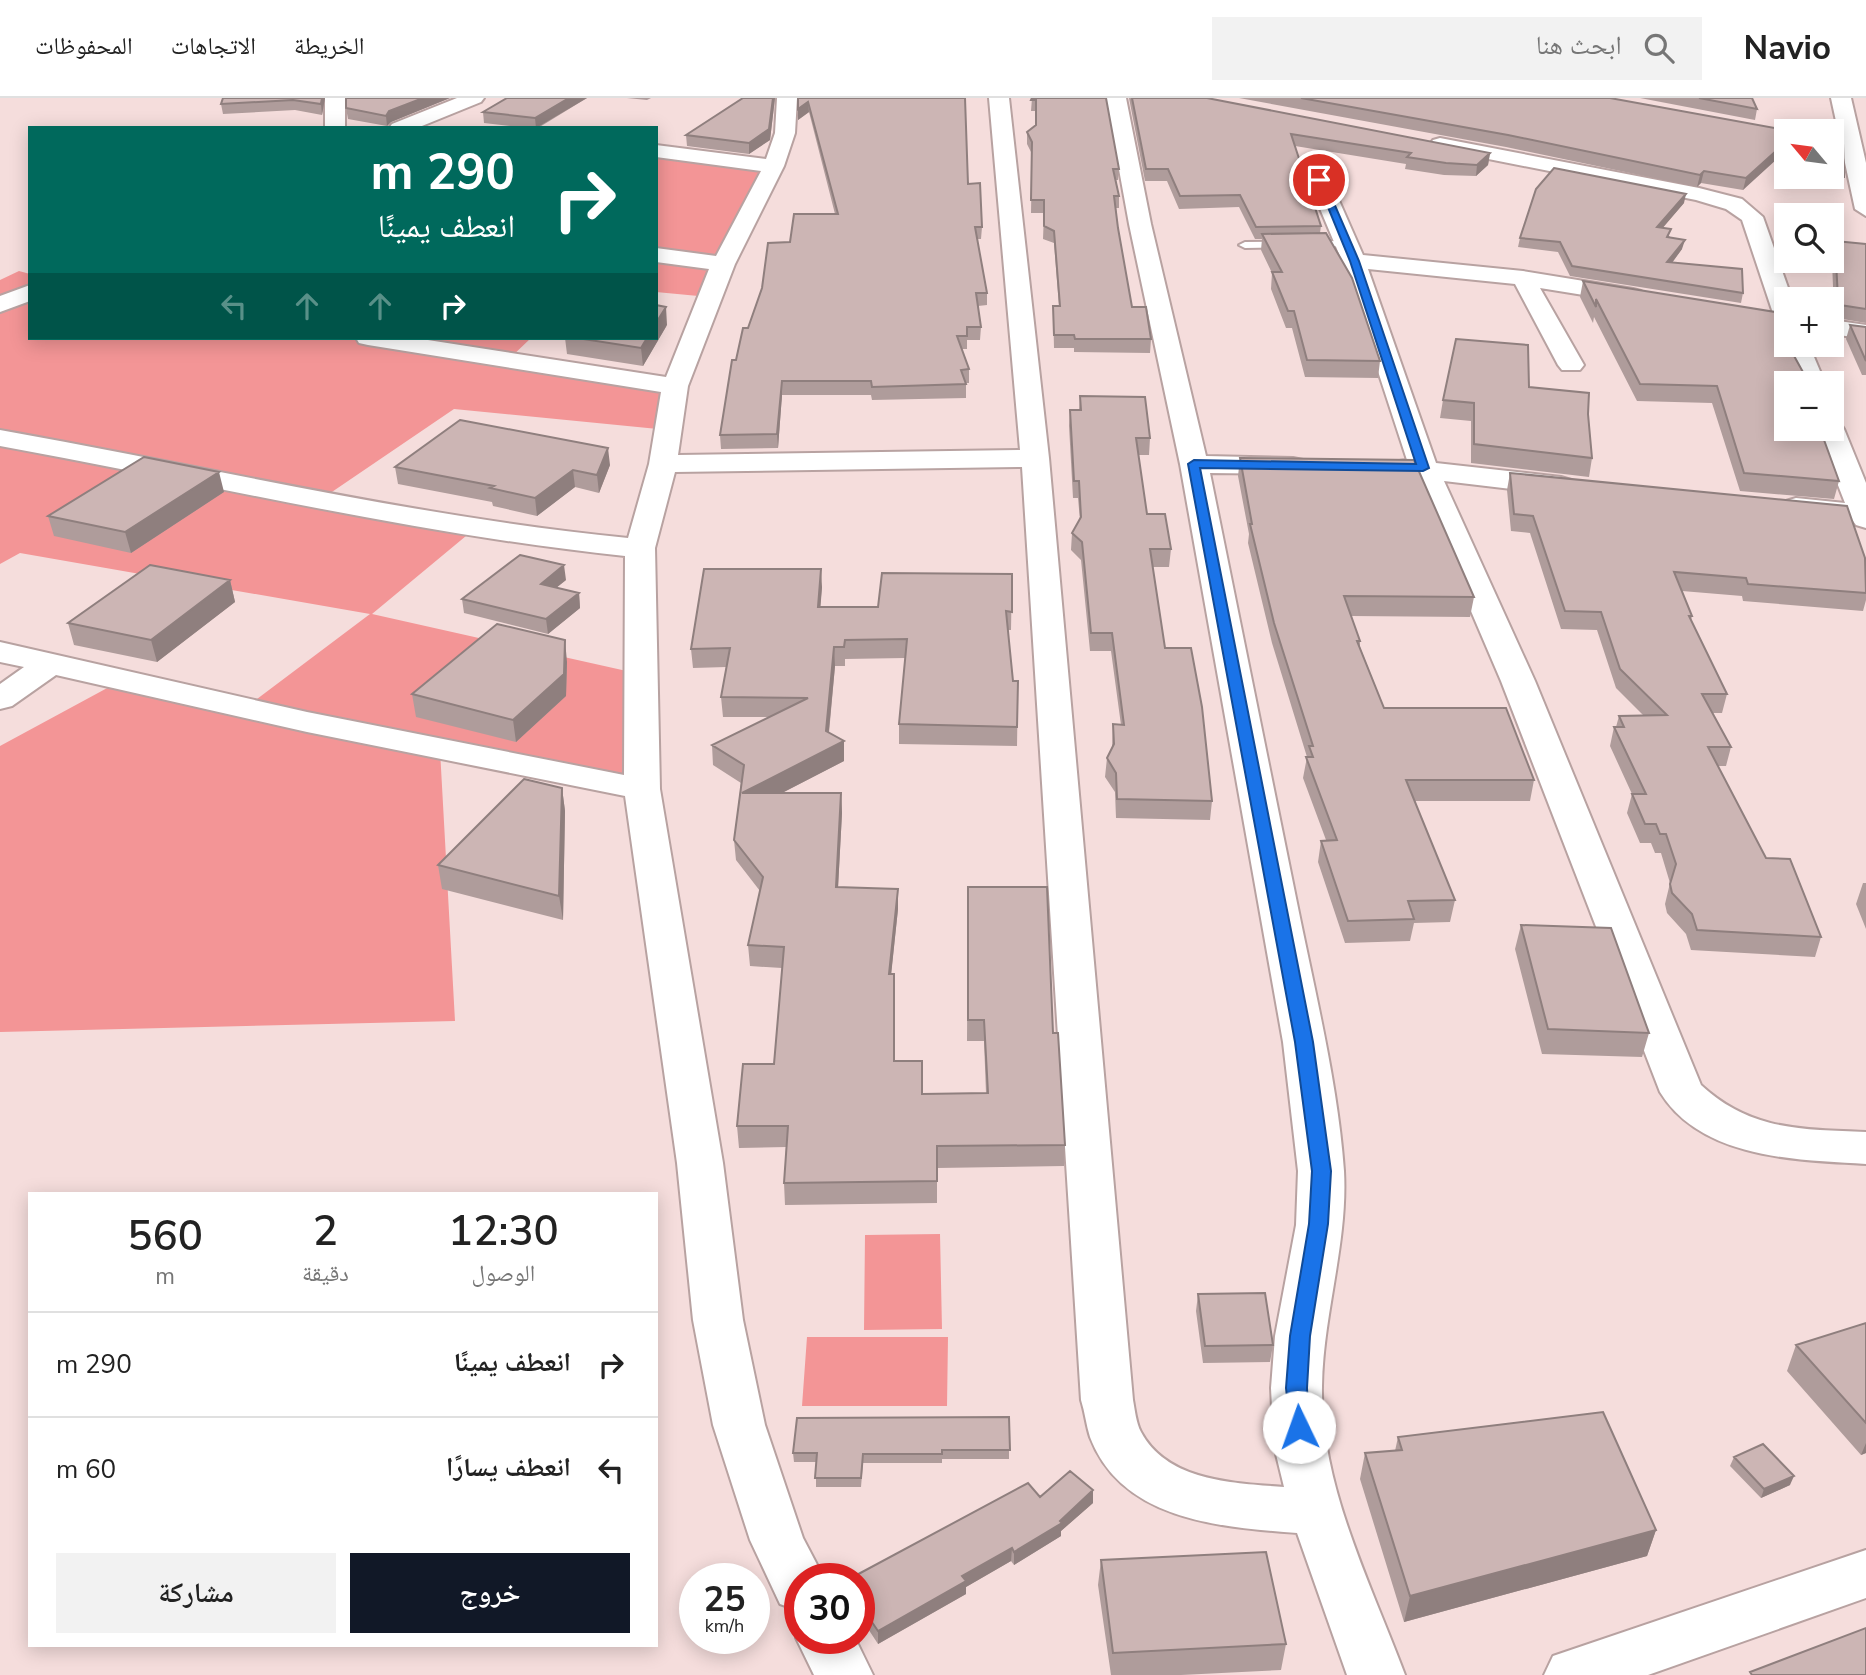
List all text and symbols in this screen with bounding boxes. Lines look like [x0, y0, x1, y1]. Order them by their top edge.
search box [1212, 17, 1702, 80]
text: Navio [1744, 26, 1831, 71]
text: ابحث هنا [1536, 28, 1622, 63]
icon: search [1640, 29, 1678, 67]
text: المحفوظات [35, 30, 133, 62]
text: الاتجاهات [171, 30, 256, 62]
text: الخريطة [294, 30, 365, 62]
north arrow [1774, 119, 1844, 189]
map controls [1774, 119, 1844, 441]
text: 290 m [371, 139, 515, 206]
pin [1289, 150, 1349, 210]
icon: right [539, 154, 630, 245]
icon: arrive [1300, 161, 1338, 199]
button: search [1774, 203, 1844, 273]
text: انعطف يمينًا [378, 205, 515, 248]
icon: left [215, 287, 253, 325]
icon: ahead [288, 287, 326, 325]
icon: ahead [361, 287, 399, 325]
icon: right [434, 287, 472, 325]
button: + [1774, 287, 1844, 357]
button: − [1774, 371, 1844, 441]
text: 2 [313, 1203, 338, 1260]
text: 12:30 [448, 1203, 559, 1260]
text: 560 [127, 1208, 203, 1265]
text: دقيقة [302, 1258, 349, 1289]
text: الوصول [472, 1258, 535, 1289]
text: m [155, 1261, 175, 1292]
text: انعطف يمينًا [454, 1345, 571, 1380]
icon: right [592, 1346, 630, 1384]
text: 290 m [56, 1347, 132, 1382]
position arrow [1262, 1390, 1336, 1464]
text: انعطف يسارًا [446, 1450, 571, 1485]
icon: left [592, 1451, 630, 1489]
text: 60 m [56, 1452, 116, 1487]
button: مشاركة [56, 1553, 336, 1633]
button: خروج [350, 1553, 630, 1633]
speed limit sign: 30 [784, 1563, 875, 1654]
text: 25 [703, 1576, 746, 1623]
text: km/h [705, 1614, 744, 1638]

